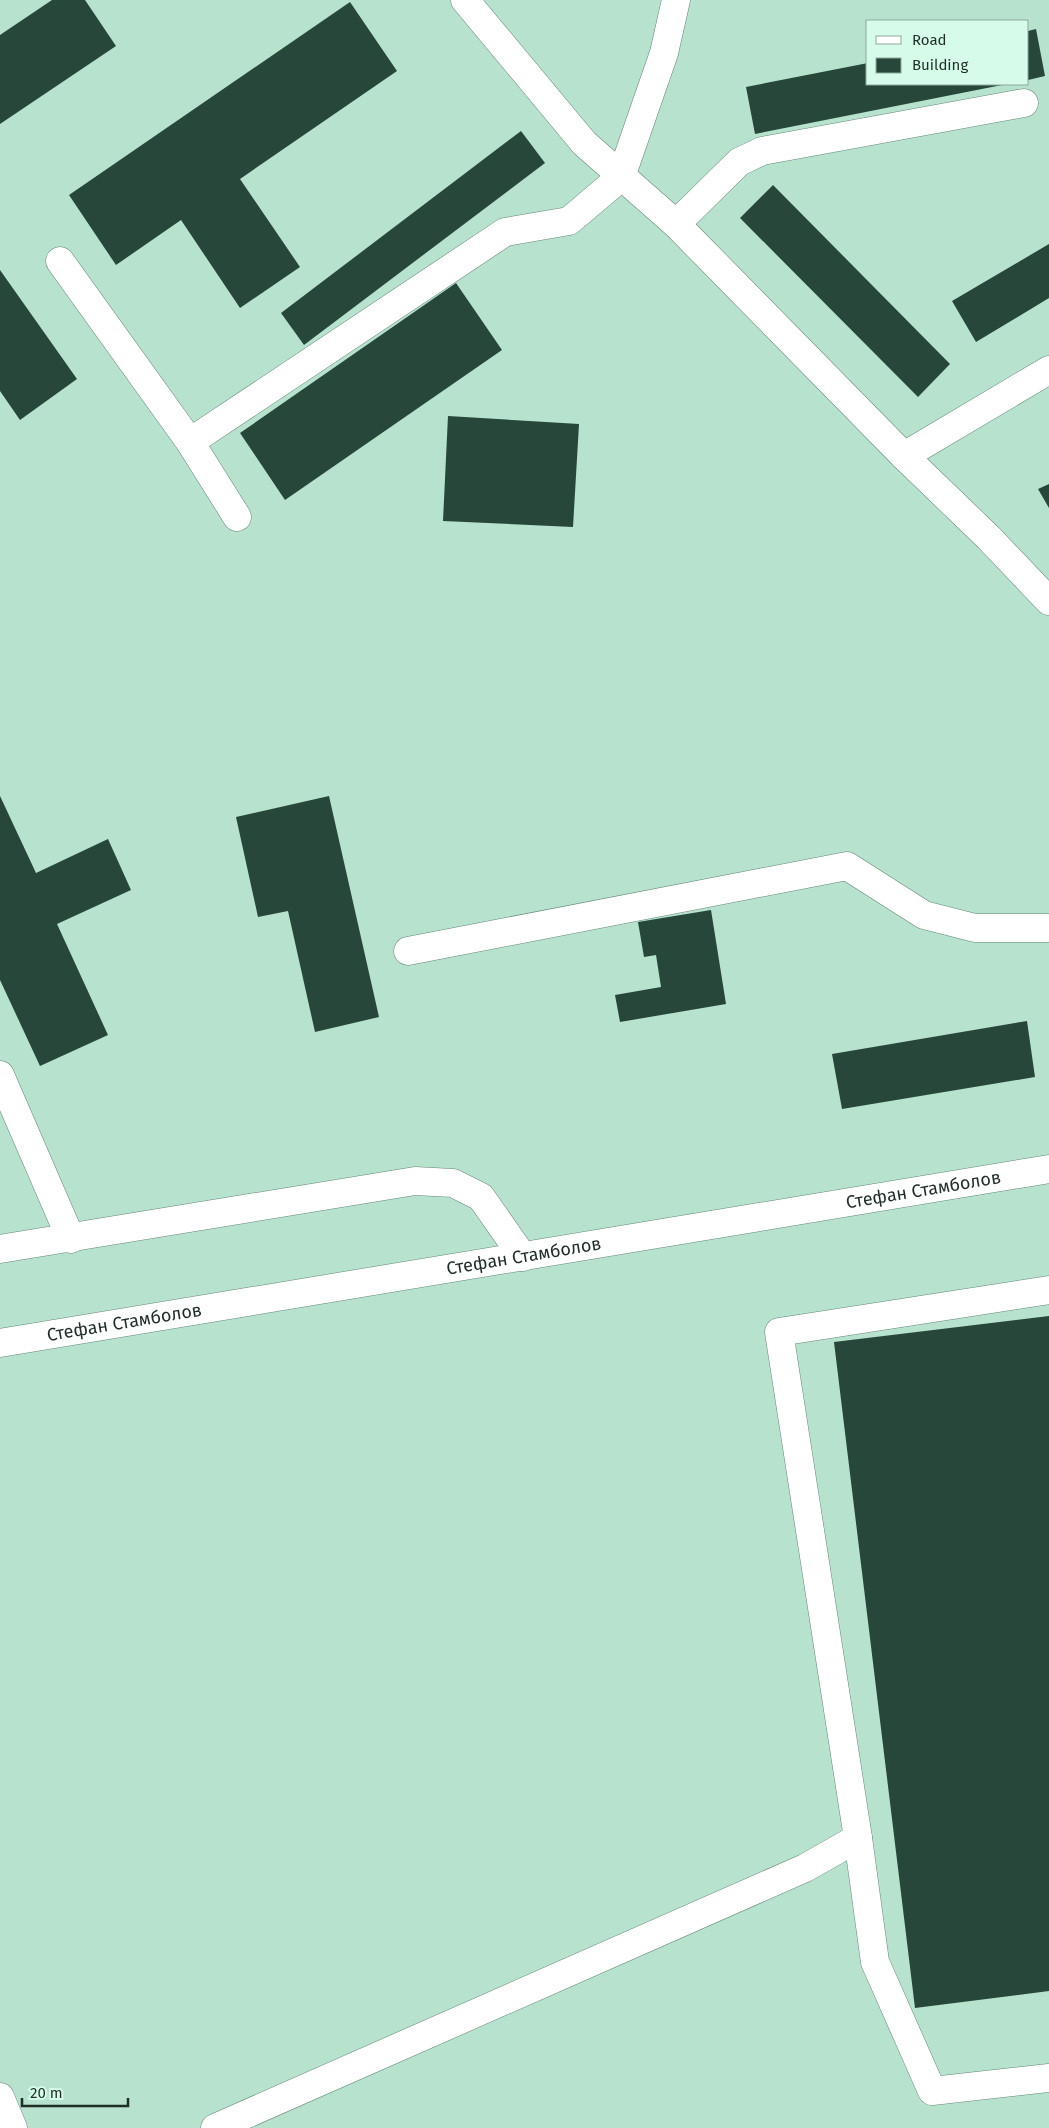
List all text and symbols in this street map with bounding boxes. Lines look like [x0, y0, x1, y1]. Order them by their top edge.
legend [866, 20, 1029, 85]
text: Road [912, 31, 947, 49]
text: Building [912, 56, 968, 74]
street label: Стефан Стамболов [844, 1166, 1003, 1214]
street label: Стефан Стамболов [445, 1232, 603, 1280]
street label: Стефан Стамболов [45, 1299, 203, 1346]
scale bar [22, 2076, 129, 2108]
text: 20 m [30, 2084, 63, 2102]

